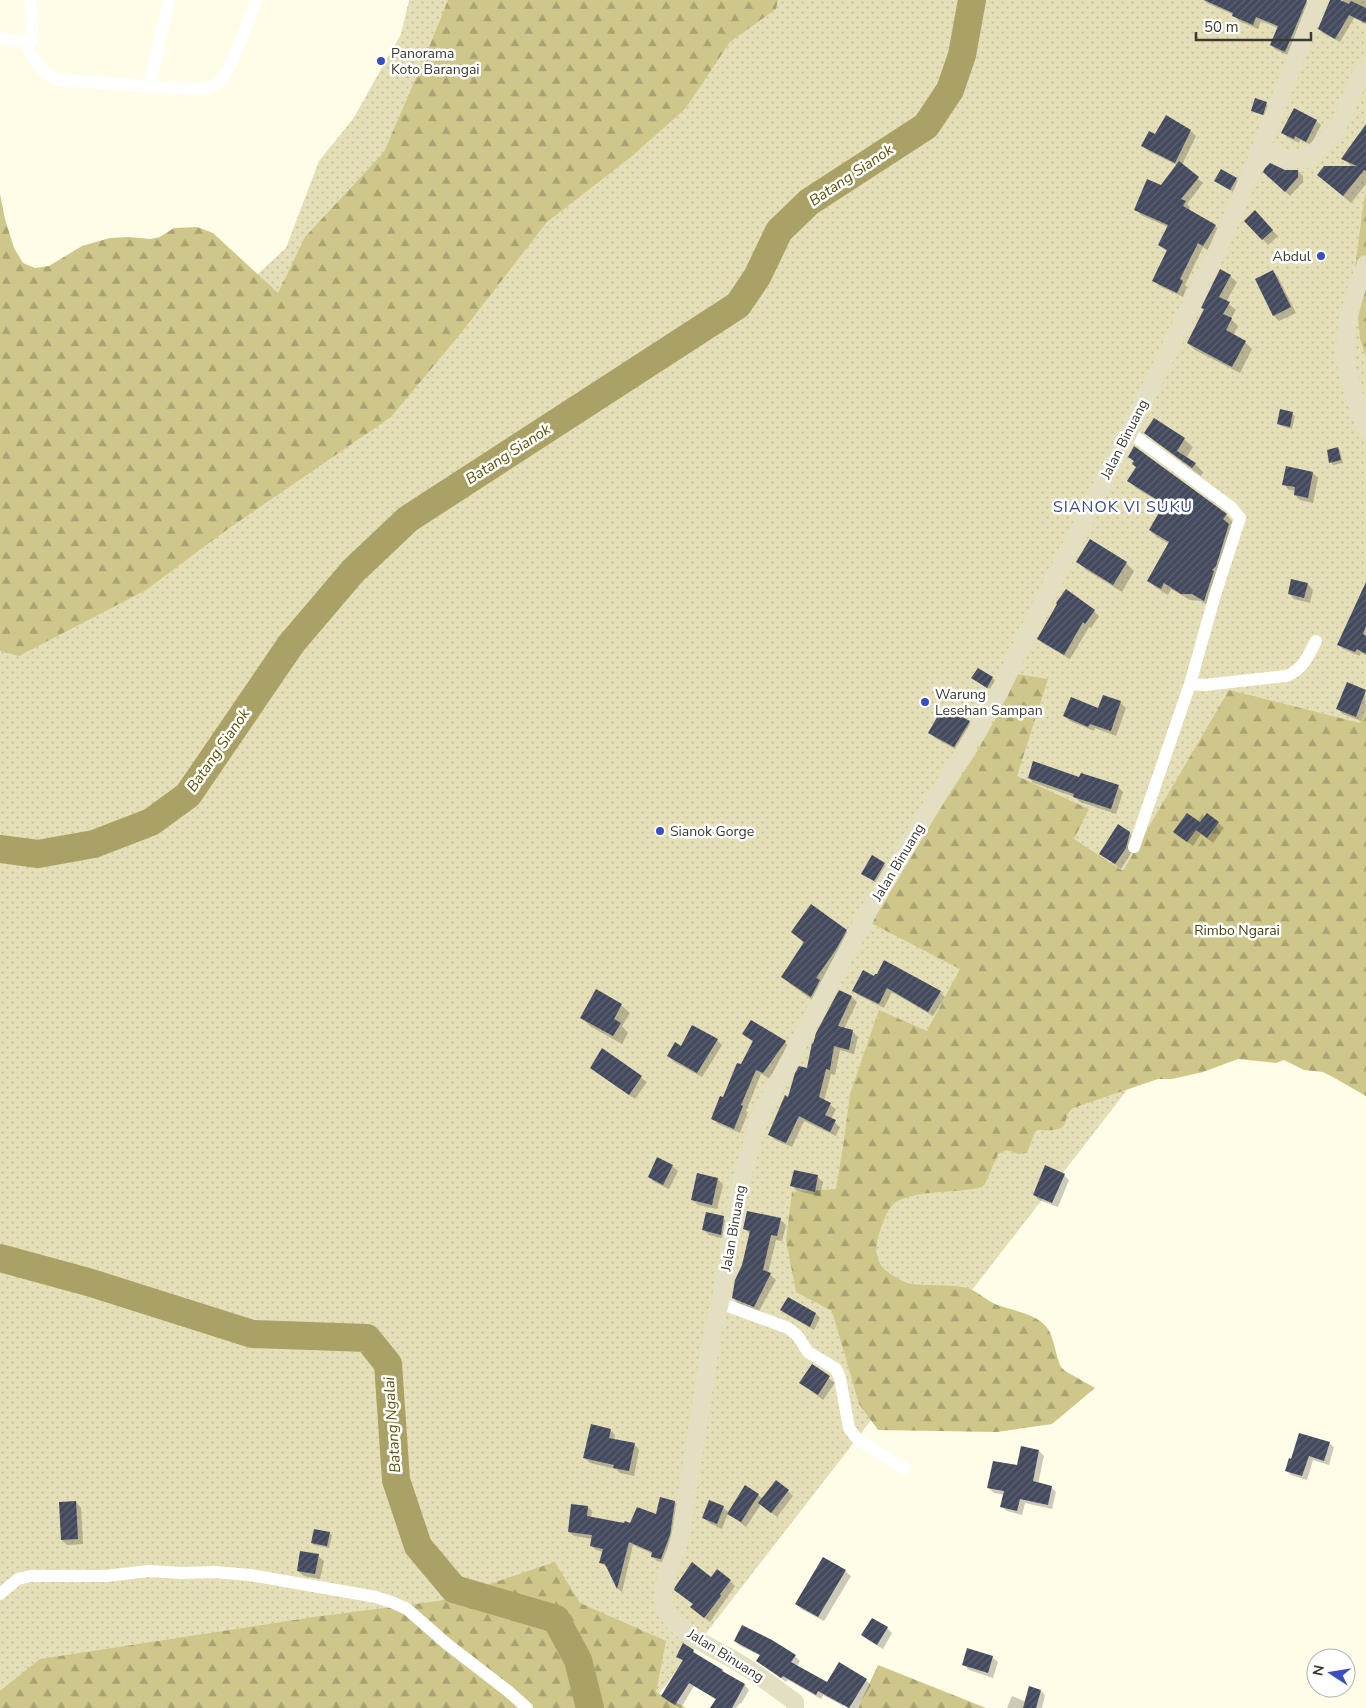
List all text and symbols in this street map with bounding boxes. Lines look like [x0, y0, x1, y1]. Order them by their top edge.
scale bar [1196, 10, 1311, 42]
text: 50 m [1204, 17, 1239, 37]
place label: Panorama Koto Barangai [391, 44, 480, 79]
marker: Panorama Koto Barangai [375, 55, 387, 67]
water label: Batang Sianok [805, 139, 897, 211]
place label: Abdul [1272, 247, 1312, 266]
marker: Abdul [1315, 250, 1327, 262]
street label: Jalan Binuang [1096, 396, 1153, 483]
water label: Batang Sianok [462, 419, 555, 489]
district label: SIANOK VI SUKU [1053, 496, 1193, 518]
place label: Warung Lesehan Sampan [935, 685, 1043, 720]
marker: Warung Lesehan Sampan [919, 696, 931, 708]
water label: Batang Sianok [182, 704, 254, 796]
street label: Jalan Binuang [867, 820, 929, 905]
place label: Sianok Gorge [670, 822, 754, 841]
marker: Sianok Gorge [654, 825, 666, 837]
park label: Rimbo Ngarai [1194, 921, 1280, 940]
street label: Jalan Binuang [716, 1184, 750, 1274]
water label: Batang Ngalai [379, 1376, 405, 1474]
street label: Jalan Binuang [683, 1624, 768, 1687]
north arrow [1306, 1648, 1356, 1698]
text: N [1308, 1663, 1329, 1678]

